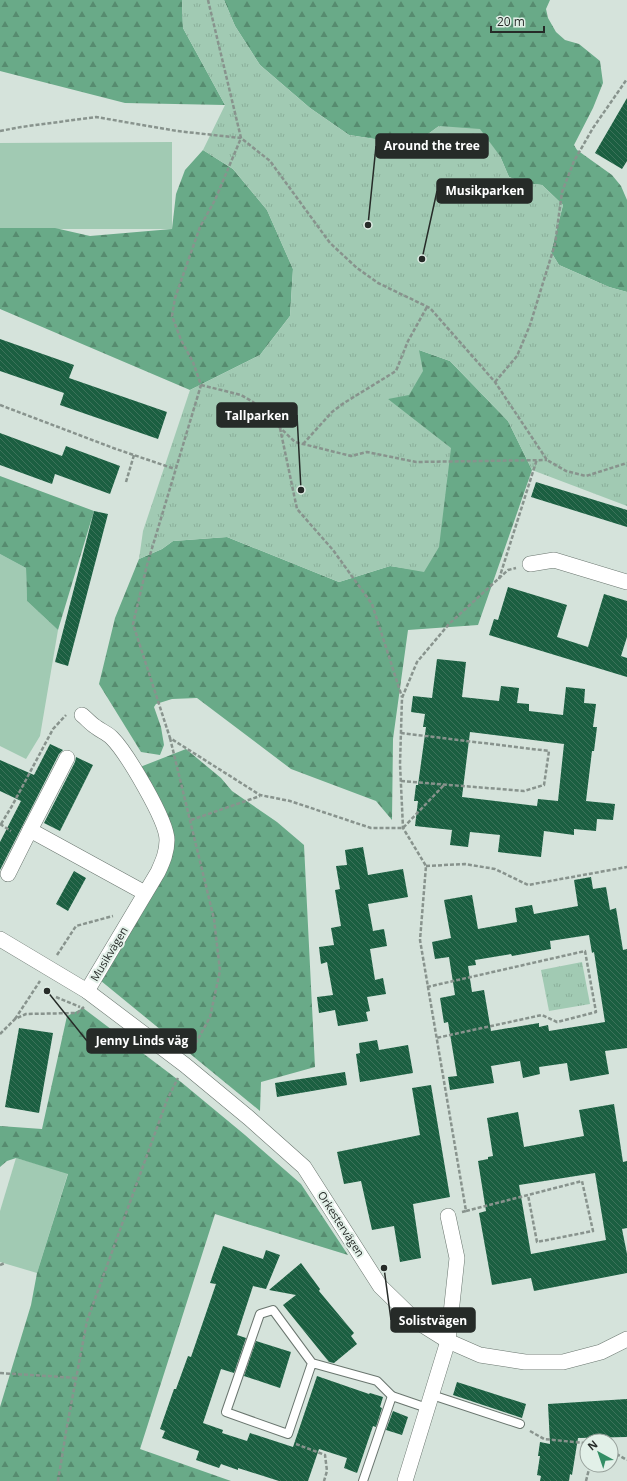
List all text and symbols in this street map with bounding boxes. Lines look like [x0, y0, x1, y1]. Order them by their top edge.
scale bar [491, 8, 544, 34]
text: 20 m [497, 13, 525, 30]
callout: Around the tree [376, 134, 488, 158]
text: Around the tree [384, 137, 480, 154]
callout: Musikparken [437, 179, 532, 203]
text: Musikparken [446, 182, 524, 199]
callout: Tallparken [217, 403, 297, 427]
text: Tallparken [225, 407, 289, 424]
street label: Musikvägen [86, 924, 131, 984]
callout: Jenny Linds väg [87, 1029, 196, 1053]
text: Jenny Linds väg [95, 1032, 189, 1049]
street label: Orkestervägen [315, 1188, 368, 1259]
callout: Solistvägen [391, 1308, 475, 1332]
text: Solistvägen [399, 1312, 467, 1329]
north arrow [579, 1433, 619, 1473]
text: N [584, 1436, 601, 1454]

